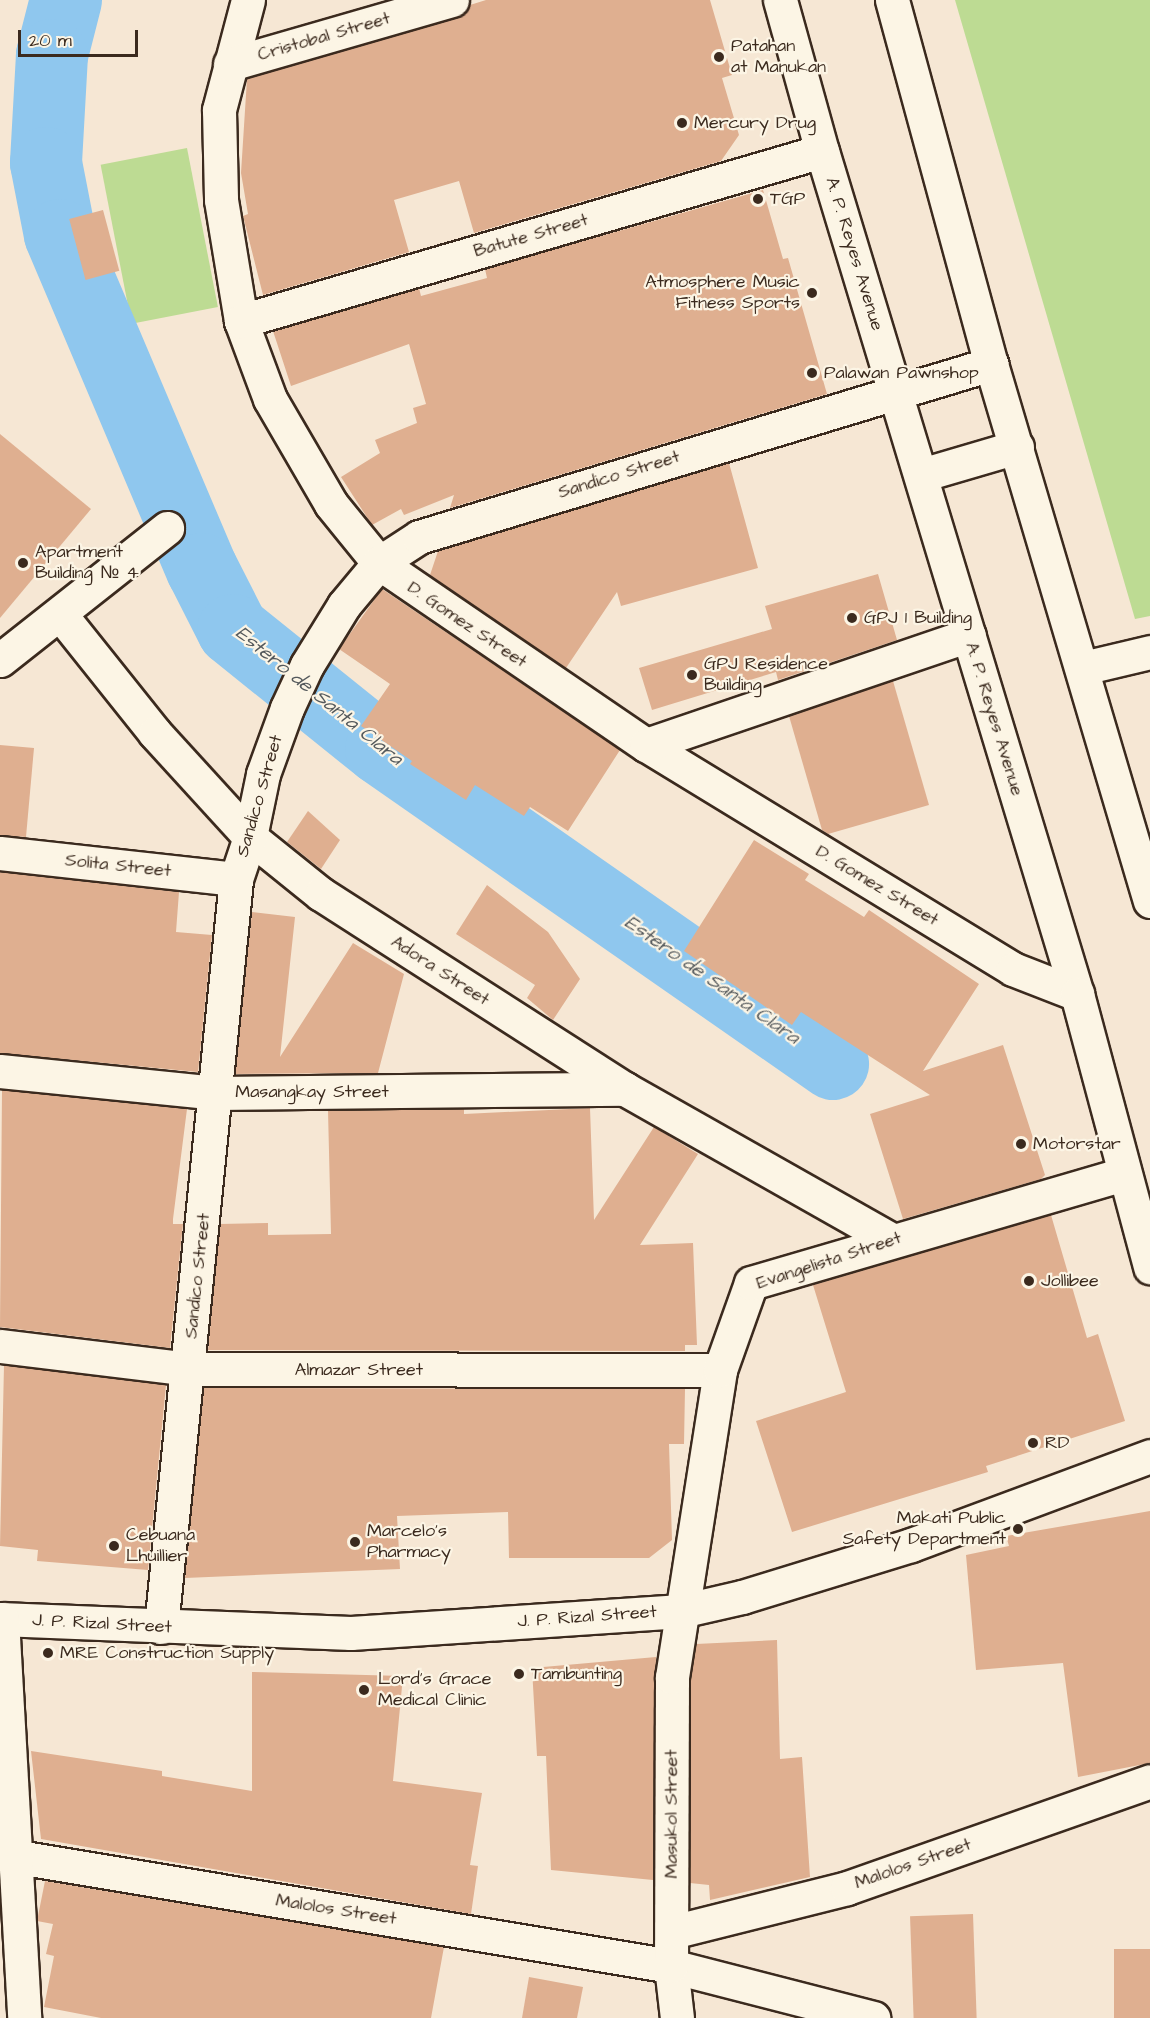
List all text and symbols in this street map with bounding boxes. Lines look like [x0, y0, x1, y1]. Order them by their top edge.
street label: Cristobal Street [255, 8, 393, 66]
scale bar [21, 18, 141, 56]
text: 20 m [29, 28, 72, 53]
place label: Patahan at Manukan [731, 36, 826, 78]
marker: Patahan at Manukan [712, 50, 726, 64]
place label: Mercury Drug [694, 112, 816, 134]
marker: Mercury Drug [675, 116, 689, 130]
street label: A. P. Reyes Avenue [820, 175, 888, 333]
place label: TGP [770, 188, 805, 210]
marker: TGP [751, 192, 765, 206]
street label: Batute Street [471, 209, 591, 263]
place label: Atmosphere Music Fitness Sports [645, 272, 800, 314]
marker: Atmosphere Music Fitness Sports [805, 286, 819, 300]
place label: Palawan Pawnshop [824, 362, 979, 384]
marker: Palawan Pawnshop [805, 366, 819, 380]
street label: Sandico Street [556, 446, 682, 504]
place label: Apartment Building № 4 [35, 542, 139, 584]
marker: Apartment Building № 4 [16, 556, 30, 570]
street label: D. Gomez Street [403, 577, 531, 673]
place label: GPJ 1 Building [864, 607, 972, 629]
marker: GPJ 1 Building [845, 611, 859, 625]
water label: Estero de Santa Clara [231, 621, 407, 771]
street label: A. P. Reyes Avenue [960, 640, 1028, 798]
place label: GPJ Residence Building [704, 654, 828, 696]
marker: GPJ Residence Building [685, 668, 699, 682]
street label: Sandico Street [232, 732, 288, 860]
street label: D. Gomez Street [812, 841, 942, 931]
street label: Solita Street [64, 850, 172, 882]
water label: Estero de Santa Clara [620, 910, 804, 1050]
street label: Adora Street [387, 931, 493, 1011]
street label: Masangkay Street [235, 1081, 389, 1103]
place label: Motorstar [1033, 1133, 1121, 1155]
marker: Motorstar [1014, 1137, 1028, 1151]
street label: Sandico Street [181, 1212, 215, 1340]
street label: Evangelista Street [754, 1227, 904, 1295]
place label: Jollibee [1041, 1270, 1099, 1292]
marker: Jollibee [1022, 1274, 1036, 1288]
street label: Almazar Street [295, 1359, 423, 1381]
place label: RD [1045, 1432, 1070, 1454]
marker: RD [1026, 1436, 1040, 1450]
place label: Makati Public Safety Department [843, 1508, 1006, 1550]
place label: Marcelo's Pharmacy [367, 1521, 451, 1564]
marker: Makati Public Safety Department [1011, 1522, 1025, 1536]
place label: Cebuana Lhuillier [126, 1525, 195, 1568]
marker: Marcelo's Pharmacy [348, 1535, 362, 1549]
marker: Cebuana Lhuillier [107, 1539, 121, 1553]
street label: J. P. Rizal Street [517, 1601, 657, 1633]
street label: J. P. Rizal Street [32, 1610, 172, 1638]
place label: MRE Construction Supply [60, 1642, 274, 1664]
marker: MRE Construction Supply [41, 1646, 55, 1660]
place label: Tambunting [531, 1663, 622, 1685]
marker: Tambunting [512, 1667, 526, 1681]
place label: Lord's Grace Medical Clinic [378, 1669, 492, 1712]
marker: Lord's Grace Medical Clinic [355, 1681, 373, 1699]
street label: Masukol Street [661, 1750, 683, 1878]
street label: Malolos Street [852, 1834, 974, 1894]
street label: Malolos Street [274, 1890, 398, 1930]

